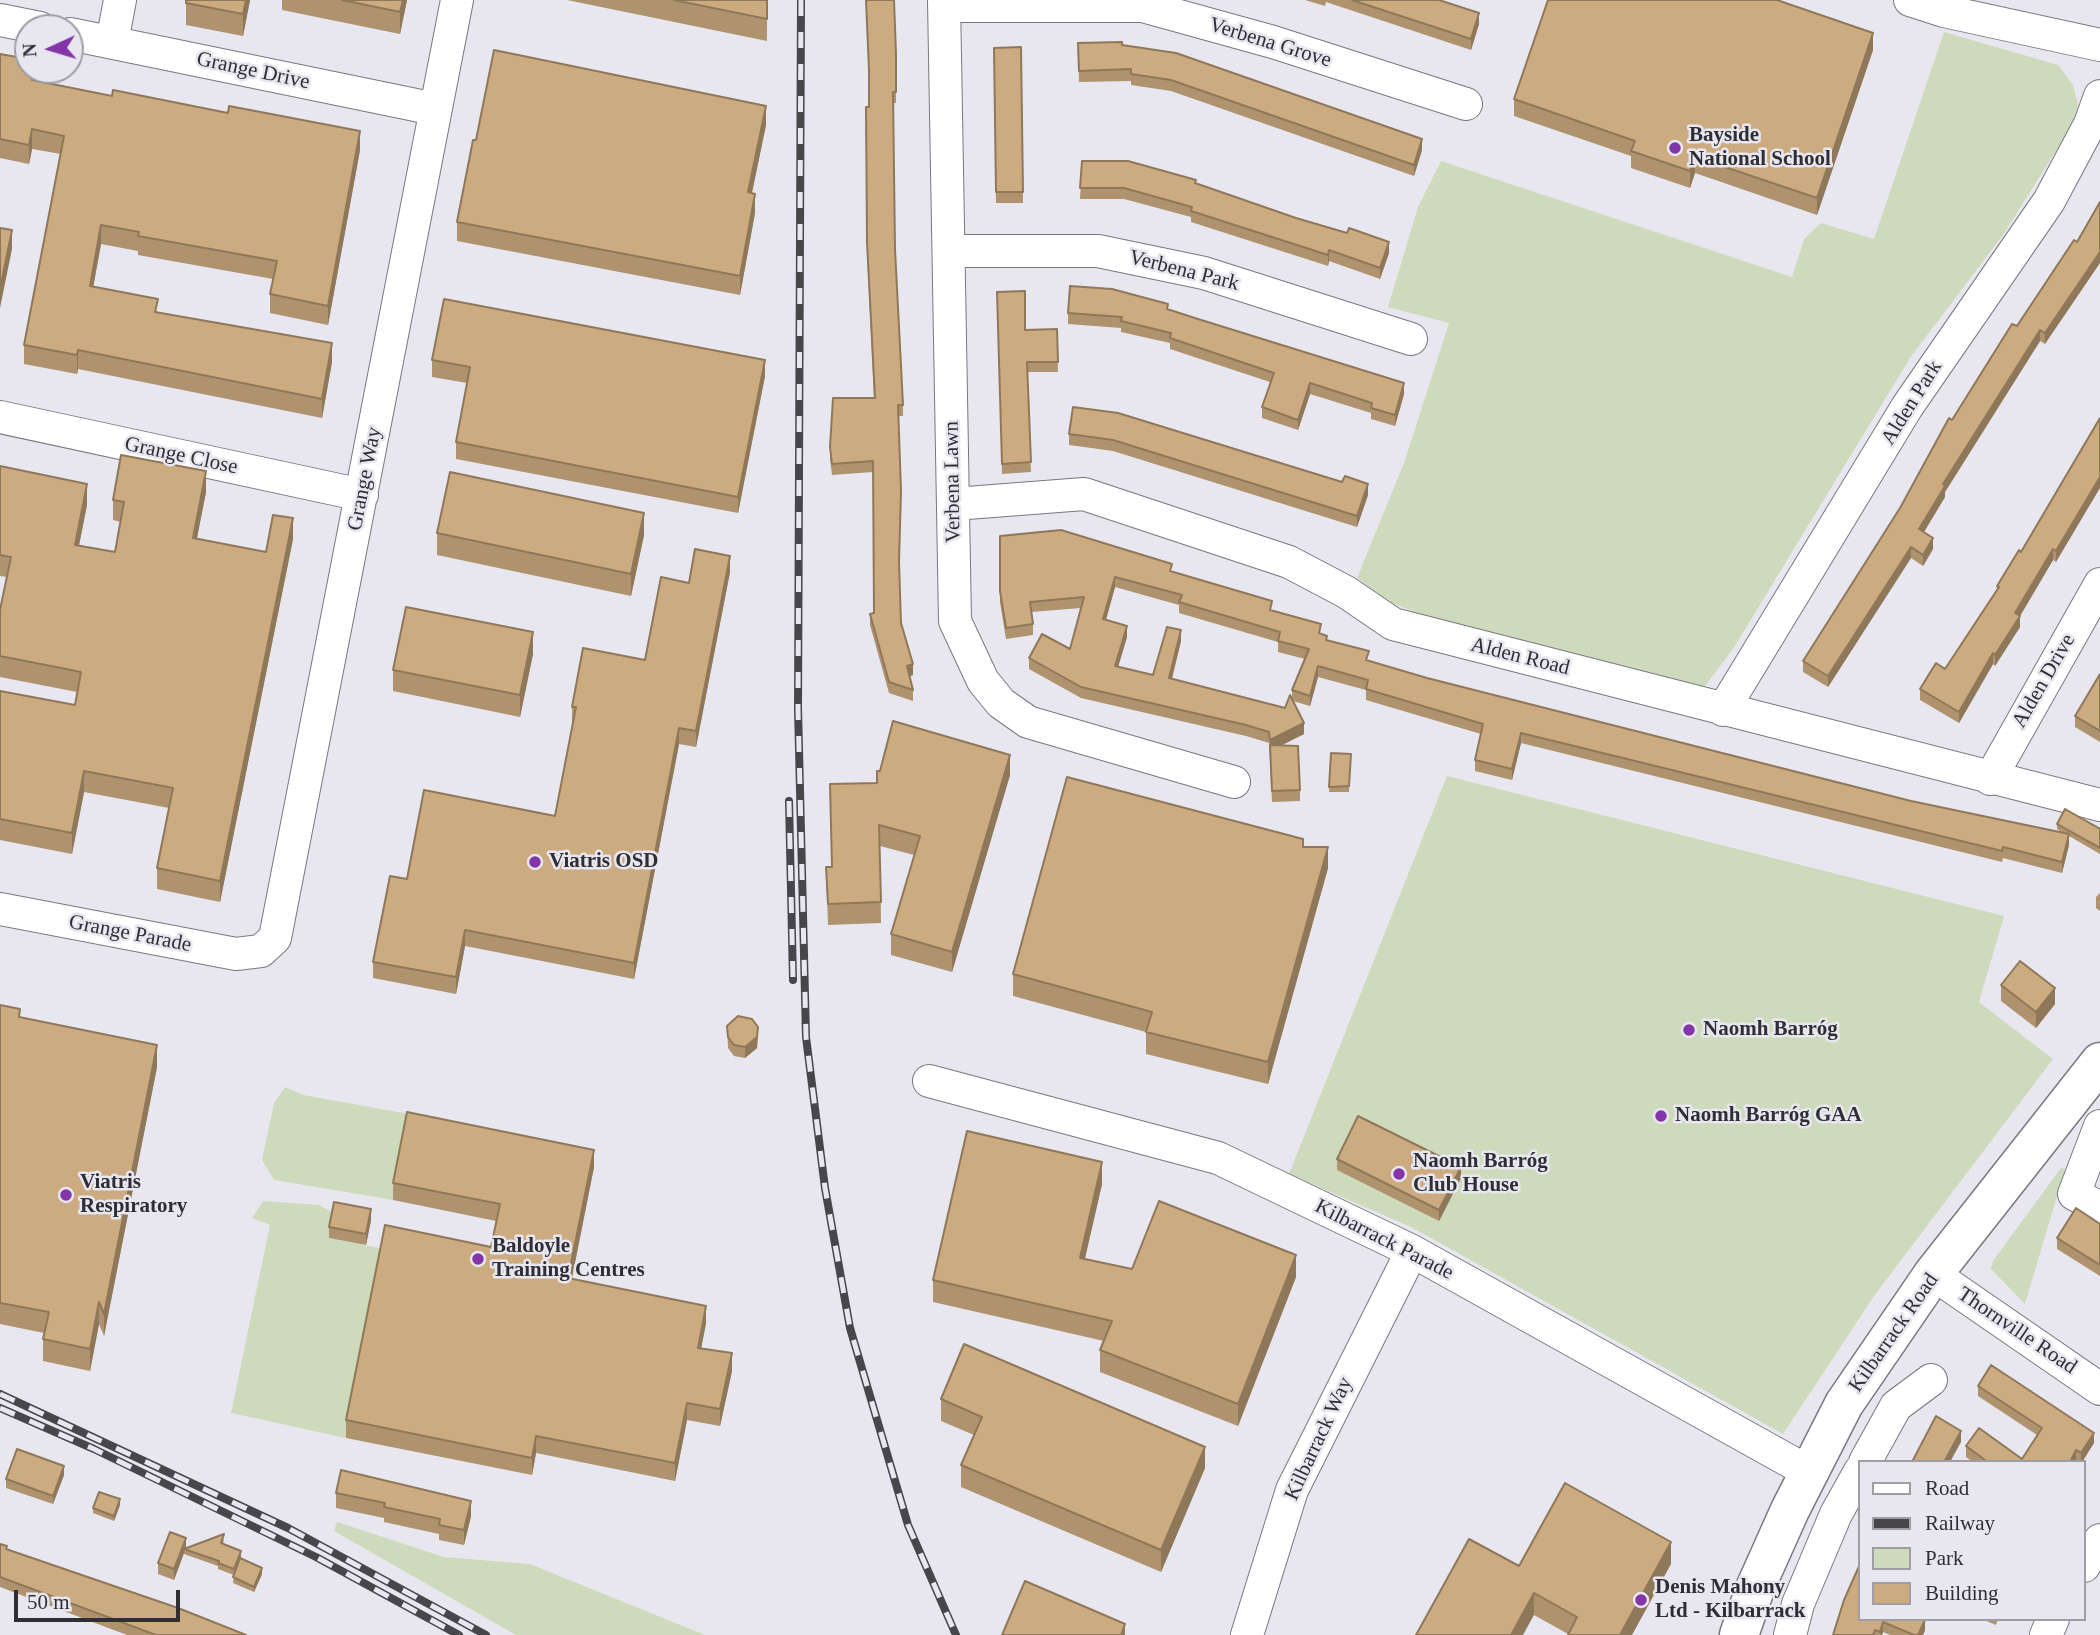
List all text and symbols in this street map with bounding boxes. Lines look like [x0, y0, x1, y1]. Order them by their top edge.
street label: Verbena Grove [1206, 12, 1334, 74]
north arrow [14, 14, 84, 84]
text: N [19, 43, 41, 58]
street label: Grange Drive [194, 47, 312, 95]
place label: Bayside National School [1689, 123, 1831, 173]
marker: Bayside National School [1667, 140, 1683, 156]
street label: Verbena Park [1126, 245, 1242, 297]
street label: Alden Park [1876, 356, 1948, 450]
street label: Verbena Lawn [939, 421, 967, 543]
street label: Grange Way [343, 425, 387, 533]
street label: Grange Close [122, 432, 240, 480]
street label: Alden Drive [2007, 630, 2081, 732]
street label: Alden Road [1468, 633, 1572, 681]
place label: Viatris OSD [549, 849, 658, 875]
marker: Viatris OSD [527, 854, 543, 870]
street label: Grange Parade [67, 910, 193, 958]
place label: Naomh Barróg [1703, 1017, 1838, 1043]
marker: Naomh Barróg [1681, 1022, 1697, 1038]
place label: Naomh Barróg GAA [1675, 1103, 1862, 1129]
marker: Naomh Barróg GAA [1653, 1108, 1669, 1124]
place label: Naomh Barróg Club House [1413, 1149, 1548, 1199]
marker: Naomh Barróg Club House [1391, 1166, 1407, 1182]
place label: Viatris Respiratory [80, 1170, 187, 1220]
marker: Viatris Respiratory [58, 1187, 74, 1203]
street label: Kilbarrack Parade [1310, 1194, 1458, 1286]
place label: Baldoyle Training Centres [492, 1234, 645, 1284]
marker: Baldoyle Training Centres [470, 1251, 486, 1267]
street label: Kilbarrack Road [1844, 1269, 1944, 1397]
street label: Thornville Road [1953, 1282, 2081, 1380]
street label: Kilbarrack Way [1279, 1373, 1359, 1505]
legend [1858, 1460, 2086, 1621]
text: Road [1925, 1476, 1969, 1500]
text: Railway [1925, 1511, 1995, 1535]
text: Park [1925, 1546, 1964, 1570]
place label: Denis Mahony Ltd - Kilbarrack [1655, 1575, 1805, 1625]
scale bar [18, 1576, 184, 1620]
text: Building [1925, 1581, 1999, 1605]
text: 50 m [27, 1590, 70, 1614]
marker: Denis Mahony Ltd - Kilbarrack [1633, 1592, 1649, 1608]

